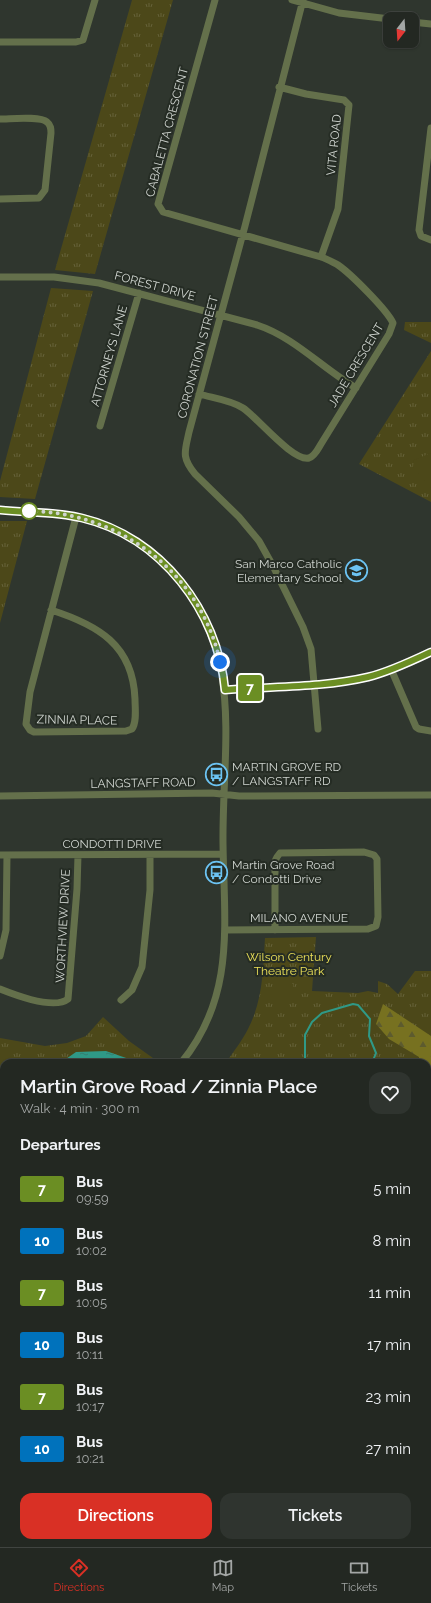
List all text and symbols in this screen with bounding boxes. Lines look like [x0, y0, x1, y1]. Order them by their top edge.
north arrow [383, 12, 419, 48]
map controls [383, 12, 419, 48]
street label: CABALETTA CRESCENT [143, 65, 191, 198]
street label: VITA ROAD [324, 113, 344, 176]
street label: FOREST DRIVE [113, 268, 197, 304]
street label: CORONATION STREET [175, 293, 221, 420]
street label: ATTORNEYS LANE [88, 304, 130, 408]
street label: JADE CRESCENT [325, 320, 387, 409]
unlabelled marker [20, 502, 38, 520]
place label: San Marco Catholic Elementary School [235, 557, 343, 585]
school or university icon: San Marco Catholic Elementary School [344, 558, 370, 584]
your location [210, 652, 230, 672]
line badge: 7 [237, 675, 263, 701]
text: 7 [246, 680, 254, 696]
street label: ZINNIA PLACE [37, 712, 117, 728]
place label: MARTIN GROVE RD / LANGSTAFF RD [232, 760, 341, 788]
bus stop icon: MARTIN GROVE RD / LANGSTAFF RD [203, 761, 229, 787]
street label: LANGSTAFF ROAD [90, 775, 196, 791]
street label: CONDOTTI DRIVE [62, 837, 162, 851]
place label: Martin Grove Road / Condotti Drive [232, 858, 335, 886]
bus stop icon: Martin Grove Road / Condotti Drive [203, 859, 229, 885]
street label: WORTHVIEW DRIVE [53, 869, 73, 983]
street label: MILANO AVENUE [250, 911, 348, 925]
park label: Wilson Century Theatre Park [246, 950, 332, 978]
button: heart [369, 1072, 411, 1114]
text: Martin Grove Road / Zinnia Place [20, 1075, 317, 1097]
text: Walk · 4 min · 300 m [20, 1101, 140, 1116]
text: Departures [20, 1136, 101, 1154]
text: Bus [76, 1173, 103, 1191]
text: 5 min [373, 1180, 411, 1198]
text: 7 [38, 1181, 46, 1197]
text: 09:59 [76, 1191, 109, 1206]
text: Bus [76, 1225, 103, 1243]
text: 8 min [372, 1232, 411, 1250]
text: 10 [34, 1233, 50, 1249]
text: 10:02 [76, 1243, 107, 1258]
text: Bus [76, 1277, 103, 1295]
text: 11 min [369, 1284, 411, 1302]
text: 7 [38, 1285, 46, 1301]
text: 10:05 [76, 1295, 107, 1310]
text: Bus [76, 1329, 103, 1347]
text: 17 min [367, 1336, 411, 1354]
text: 10 [34, 1337, 50, 1353]
text: 10:11 [76, 1347, 103, 1362]
text: Bus [76, 1381, 103, 1399]
text: 23 min [366, 1388, 411, 1406]
text: 7 [38, 1389, 46, 1405]
text: 10:17 [76, 1399, 104, 1414]
text: Bus [76, 1433, 103, 1451]
text: 27 min [366, 1440, 411, 1458]
text: 10 [34, 1441, 50, 1457]
text: 10:21 [76, 1451, 104, 1466]
button: Directions [20, 1493, 212, 1539]
button: Tickets [220, 1493, 411, 1539]
tab: Directions [54, 1557, 104, 1594]
tab: Map [212, 1557, 234, 1594]
tab: Tickets [341, 1557, 377, 1594]

